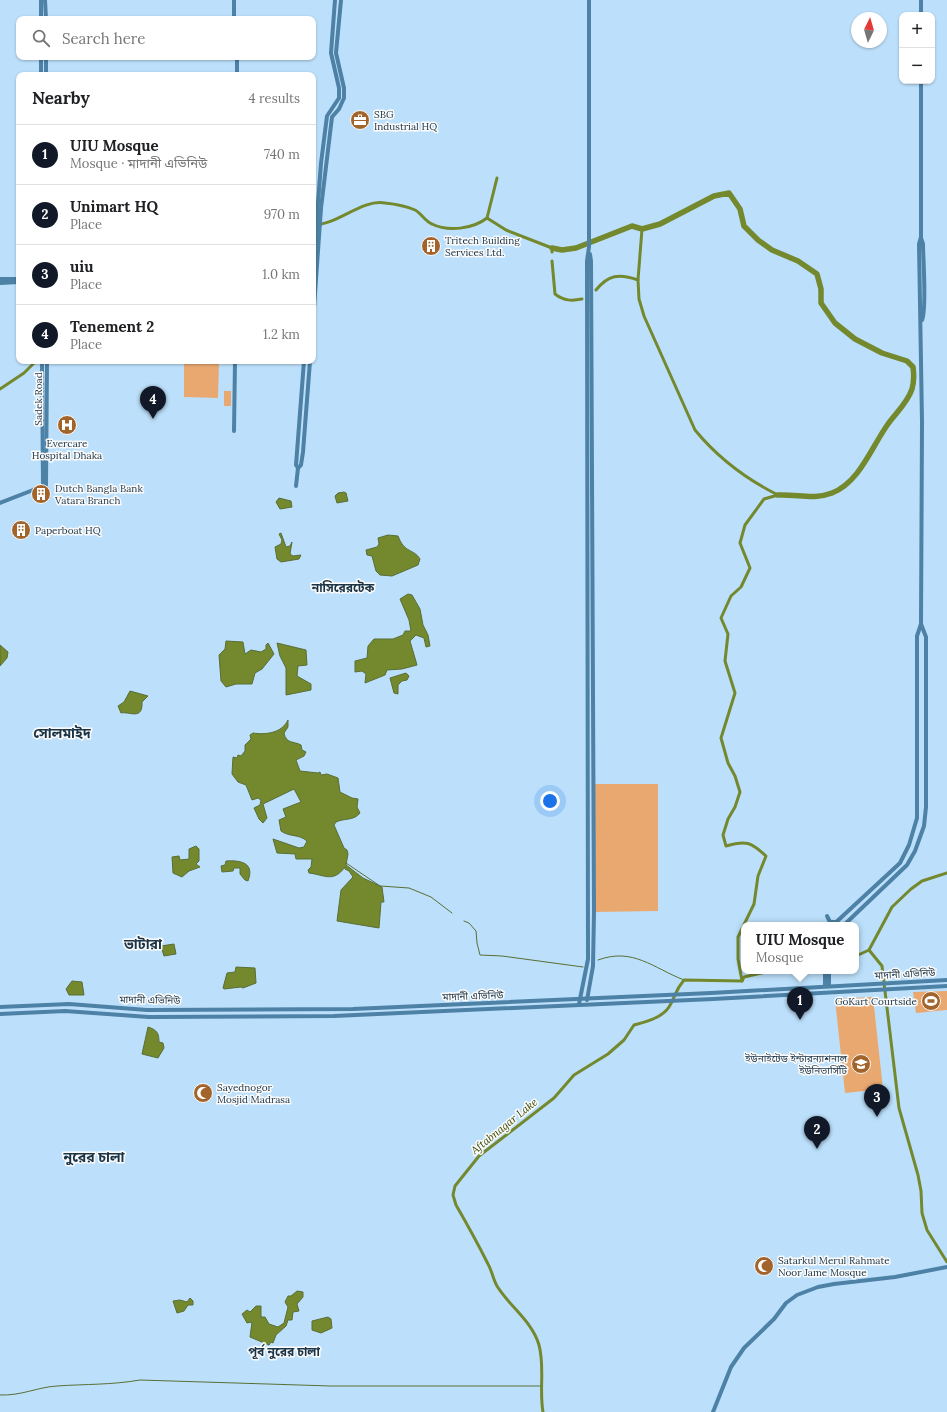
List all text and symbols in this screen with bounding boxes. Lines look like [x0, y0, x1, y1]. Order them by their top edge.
north arrow [851, 12, 887, 48]
map controls [899, 12, 935, 84]
button: + [899, 12, 935, 48]
search box [16, 16, 316, 60]
icon: search [30, 27, 52, 49]
text: Search here [62, 29, 145, 48]
button: − [899, 48, 935, 84]
text: Nearby [32, 87, 90, 109]
text: 4 results [249, 90, 300, 107]
place label: SBG Industrial HQ [374, 108, 437, 133]
office icon: SBG Industrial HQ [349, 109, 371, 131]
text: UIU Mosque [70, 136, 159, 155]
text: 1 [42, 146, 48, 163]
text: 740 m [264, 146, 300, 163]
text: Mosque · মাদানী এভিনিউ [70, 155, 207, 172]
text: Unimart HQ [70, 197, 158, 216]
text: 2 [42, 206, 48, 223]
text: 970 m [264, 206, 300, 223]
text: Place [70, 216, 102, 233]
place label: Tritech Building Services Ltd. [445, 234, 520, 259]
building icon: Tritech Building Services Ltd. [420, 235, 442, 257]
text: uiu [70, 257, 93, 276]
text: 3 [41, 266, 49, 283]
text: 1.0 km [262, 266, 300, 283]
text: Place [70, 276, 102, 293]
text: Tenement 2 [70, 317, 154, 336]
text: 4 [41, 326, 49, 343]
text: 1.2 km [263, 326, 300, 343]
text: Place [70, 336, 102, 353]
street label: Sadek Road [32, 372, 45, 426]
pin: 4 [140, 386, 166, 419]
hospital icon: Evercare Hospital Dhaka [56, 414, 78, 436]
place label: Evercare Hospital Dhaka [32, 437, 102, 462]
place label: Dutch Bangla Bank Vatara Branch [54, 482, 143, 507]
building icon: Dutch Bangla Bank Vatara Branch [30, 483, 52, 505]
building icon: Paperboat HQ [10, 519, 32, 541]
place label: Paperboat HQ [35, 524, 101, 537]
district label: নাসিরেরটেক [311, 580, 374, 595]
district label: সোলমাইদ [33, 724, 92, 742]
your location [540, 791, 560, 811]
popup [741, 922, 859, 974]
text: UIU Mosque [756, 930, 844, 949]
district label: ভাটারা [123, 935, 163, 953]
text: Mosque [756, 949, 804, 966]
street label: মাদানী এভিনিউ [873, 966, 937, 982]
pin: 1 [787, 987, 813, 1020]
street label: মাদানী এভিনিউ [441, 988, 505, 1004]
sports icon: GoKart Courtside [920, 990, 942, 1012]
street label: মাদানী এভিনিউ [118, 993, 182, 1007]
place label: GoKart Courtside [835, 995, 918, 1008]
place label: ইউনাইটেড ইন্টারন্যাশনাল ইউনিভার্সিটি [744, 1052, 848, 1077]
school or university icon: ইউনাইটেড ইন্টারন্যাশনাল ইউনিভার্সিটি [850, 1053, 872, 1075]
place label: Sayednogor Mosjid Madrasa [217, 1081, 290, 1106]
mosque icon: Sayednogor Mosjid Madrasa [192, 1082, 214, 1104]
pin: 3 [864, 1084, 890, 1117]
water label: Aftabnagar Lake [467, 1095, 540, 1158]
pin: 2 [804, 1116, 830, 1149]
district label: নুরের চালা [62, 1148, 126, 1166]
place label: Satarkul Merul Rahmate Noor Jame Mosque [778, 1254, 890, 1279]
mosque icon: Satarkul Merul Rahmate Noor Jame Mosque [753, 1255, 775, 1277]
district label: পূর্ব নুরের চালা [248, 1343, 320, 1360]

